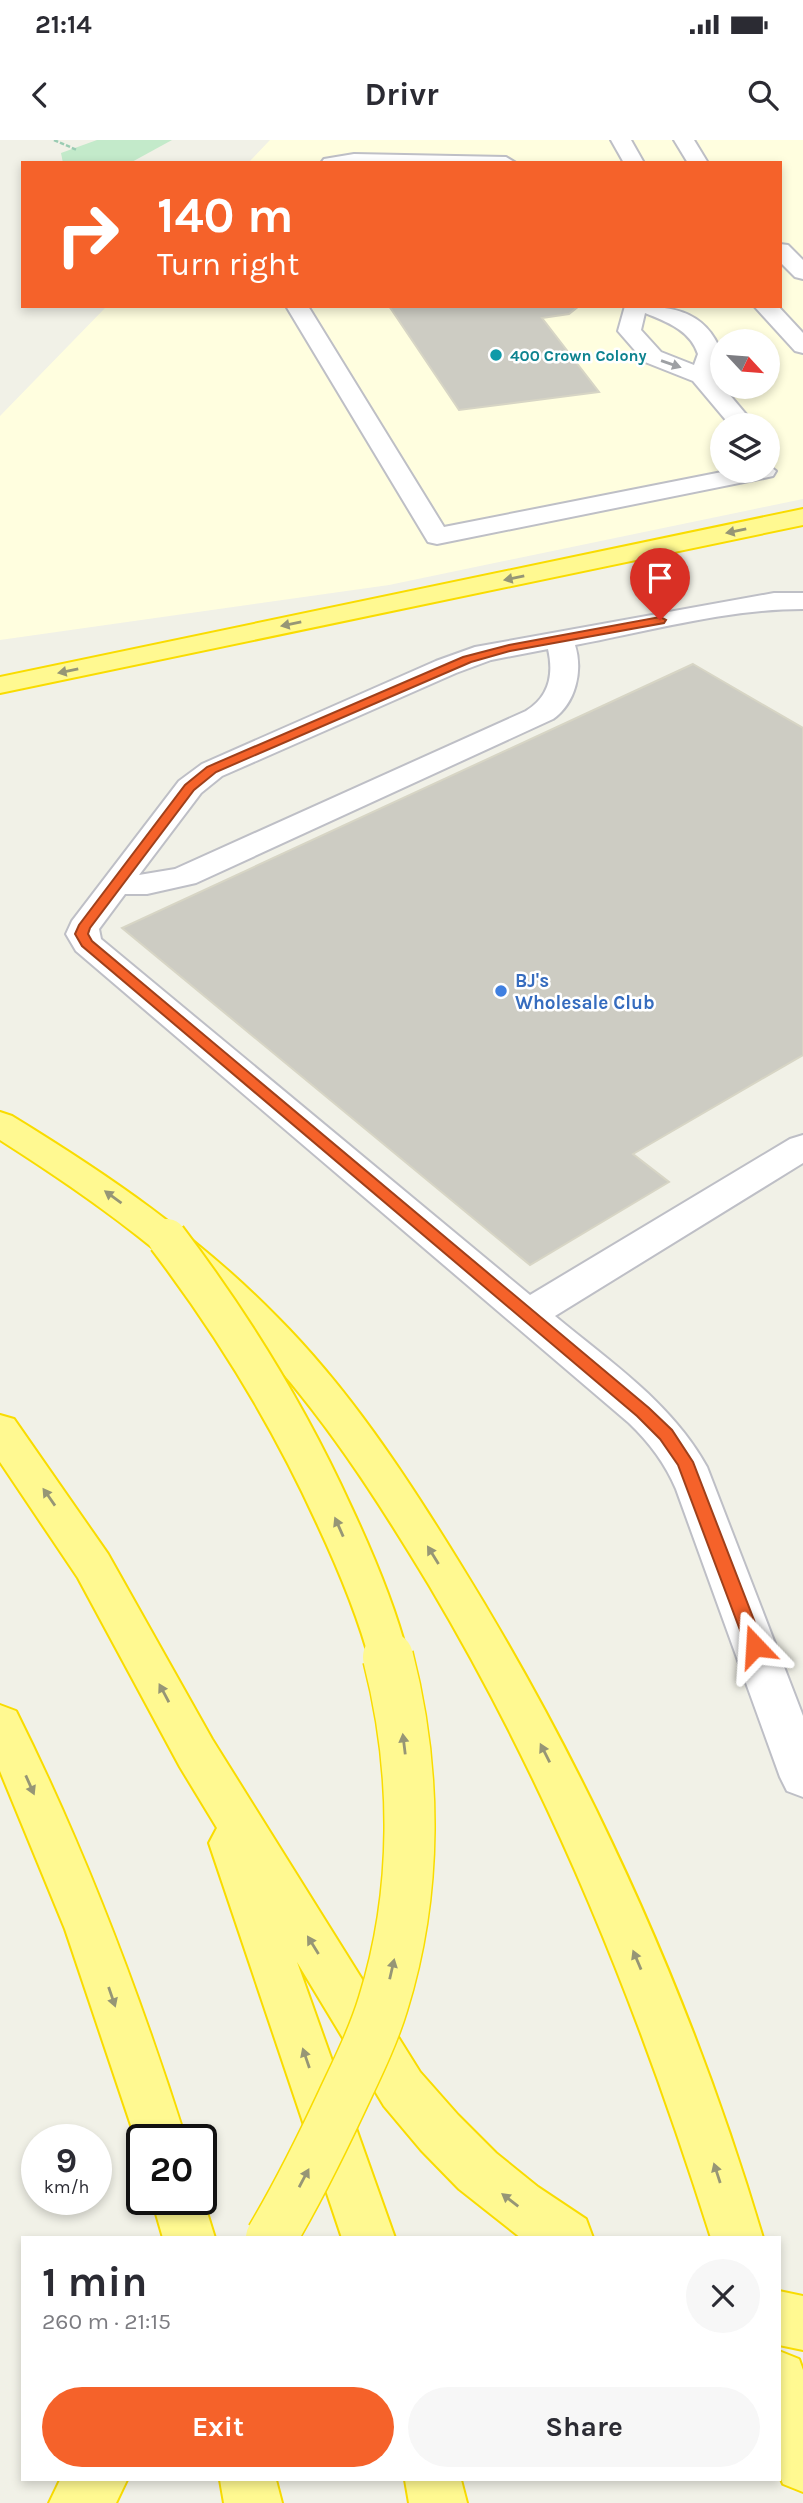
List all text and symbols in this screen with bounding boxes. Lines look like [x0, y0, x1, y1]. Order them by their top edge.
text: 21:14 [35, 9, 92, 40]
icon: back [21, 76, 59, 114]
text: Drivr [364, 76, 439, 113]
icon: search [744, 76, 782, 114]
text: 140 m [157, 187, 294, 244]
icon: right [42, 189, 133, 280]
text: Turn right [157, 246, 299, 283]
north arrow [710, 329, 780, 399]
map controls [710, 329, 780, 483]
place label: 400 Crown Colony [510, 346, 647, 365]
marker: 400 Crown Colony [488, 347, 504, 363]
one-way arrow [661, 359, 682, 370]
button: layers [710, 413, 780, 483]
one-way arrow [725, 525, 747, 536]
pin [630, 548, 690, 620]
icon: arrive [641, 559, 679, 597]
one-way arrow [503, 572, 525, 583]
one-way arrow [280, 619, 302, 630]
one-way arrow [57, 666, 79, 677]
place label: BJ's Wholesale Club [515, 970, 655, 1014]
marker: BJ's Wholesale Club [493, 983, 509, 999]
one-way arrow [104, 1190, 122, 1204]
one-way arrow [42, 1487, 55, 1507]
one-way arrow [333, 1516, 344, 1537]
one-way arrow [426, 1545, 439, 1564]
position arrow [718, 1609, 792, 1683]
one-way arrow [159, 1683, 170, 1703]
one-way arrow [398, 1733, 409, 1755]
one-way arrow [539, 1742, 551, 1762]
one-way arrow [24, 1775, 36, 1795]
one-way arrow [307, 1935, 319, 1954]
one-way arrow [632, 1949, 643, 1970]
one-way arrow [387, 1958, 398, 1980]
one-way arrow [107, 1987, 118, 2008]
one-way arrow [301, 2047, 311, 2068]
speed limit sign: 20 [126, 2124, 217, 2215]
text: 9 [56, 2140, 77, 2181]
one-way arrow [712, 2162, 722, 2183]
one-way arrow [298, 2169, 310, 2188]
text: km/h [44, 2176, 89, 2198]
one-way arrow [502, 2193, 520, 2208]
text: 1 min [42, 2257, 147, 2307]
button: close [686, 2259, 760, 2333]
text: 260 m · 21:15 [42, 2308, 171, 2335]
button: Exit [42, 2387, 394, 2467]
button: Share [408, 2387, 760, 2467]

